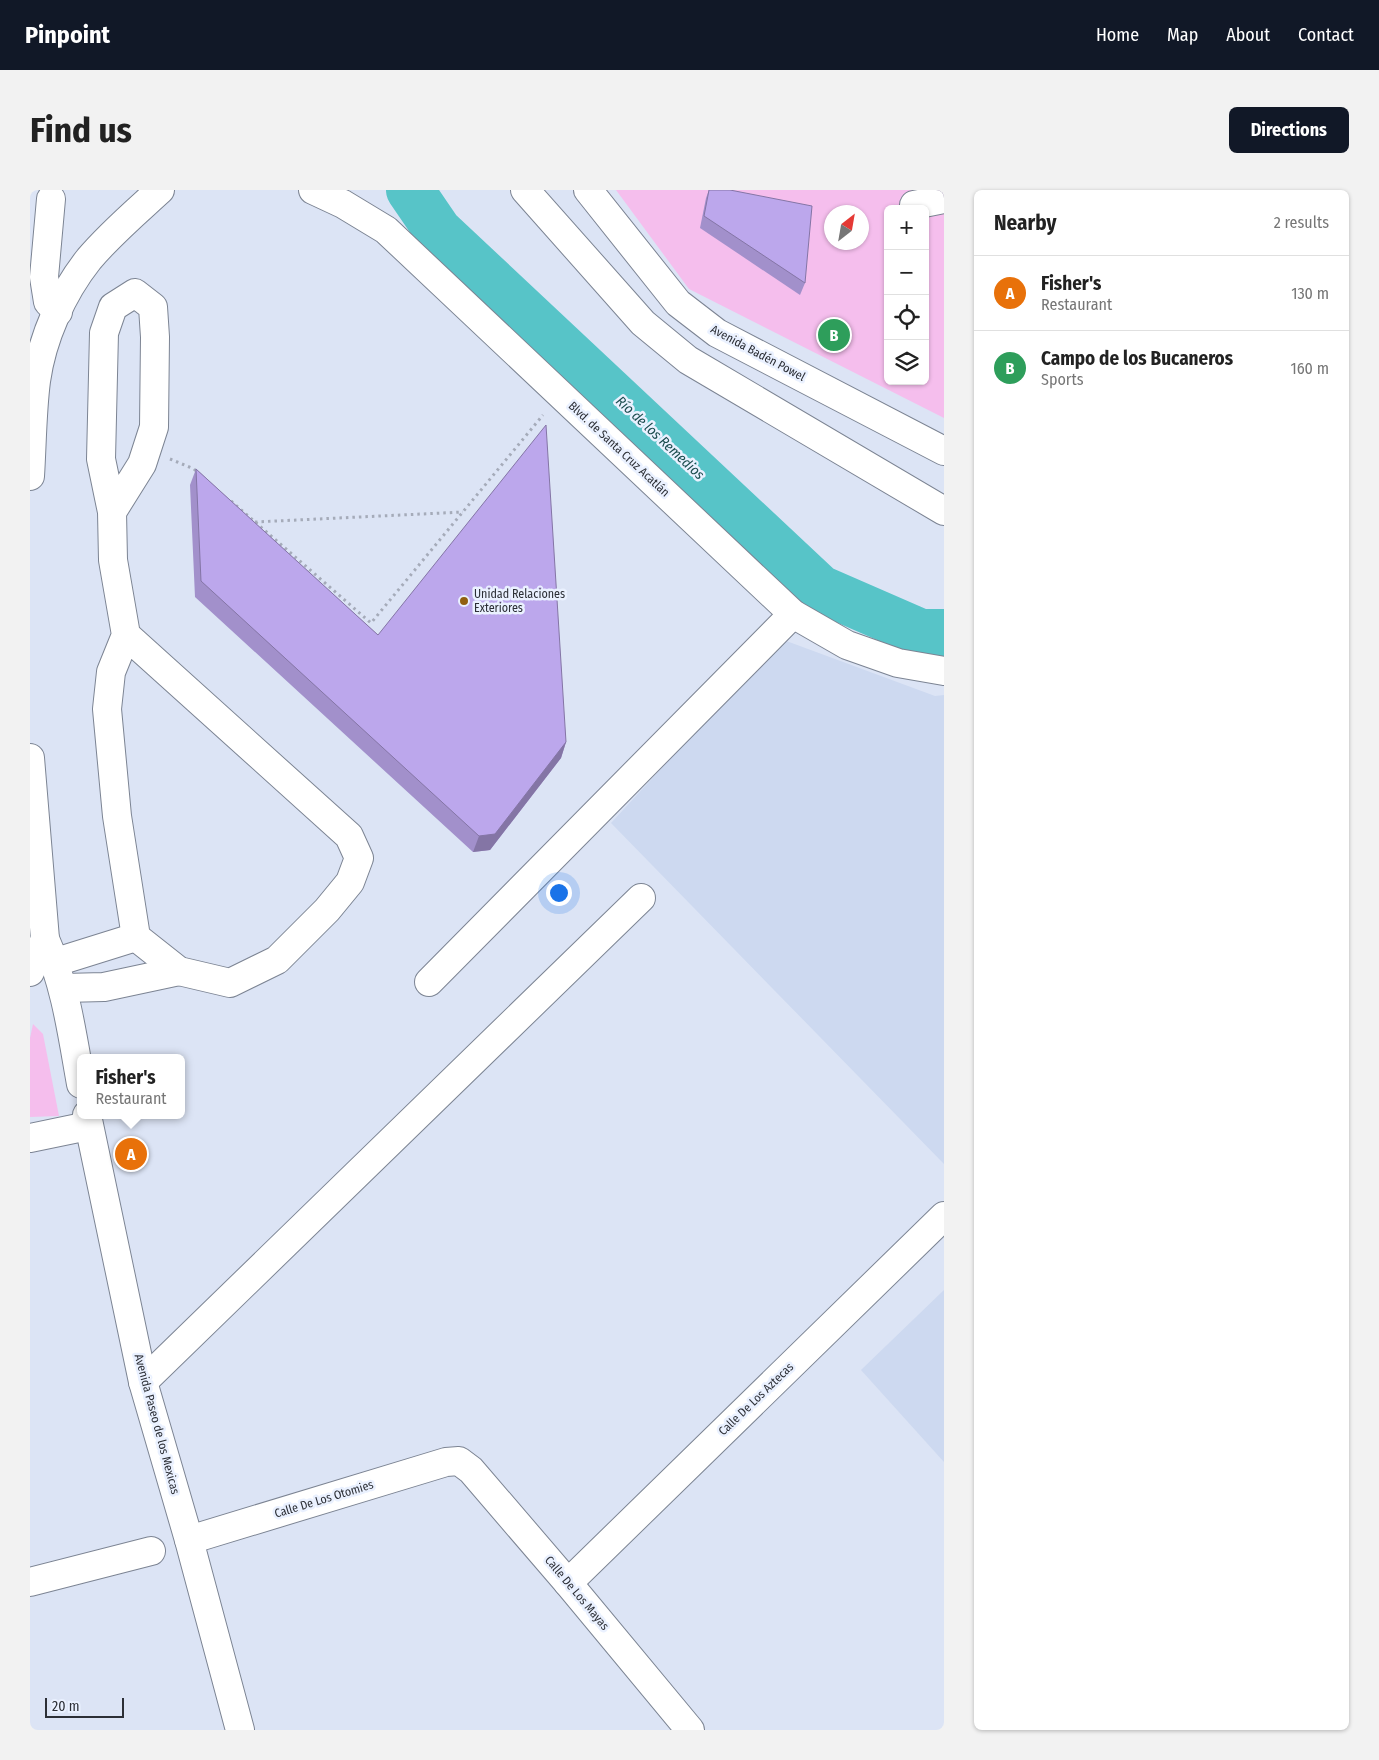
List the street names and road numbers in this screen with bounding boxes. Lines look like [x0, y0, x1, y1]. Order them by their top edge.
street label: Avenida Badén Powel [708, 322, 808, 384]
street label: Blvd. de Santa Cruz Acatlán [566, 399, 672, 499]
street label: Avenida Paseo de los Mexicas [132, 1352, 182, 1496]
street label: Calle De Los Aztecas [716, 1360, 796, 1438]
street label: Calle De Los Otomies [273, 1477, 375, 1521]
street label: Calle De Los Mayas [542, 1553, 612, 1633]

